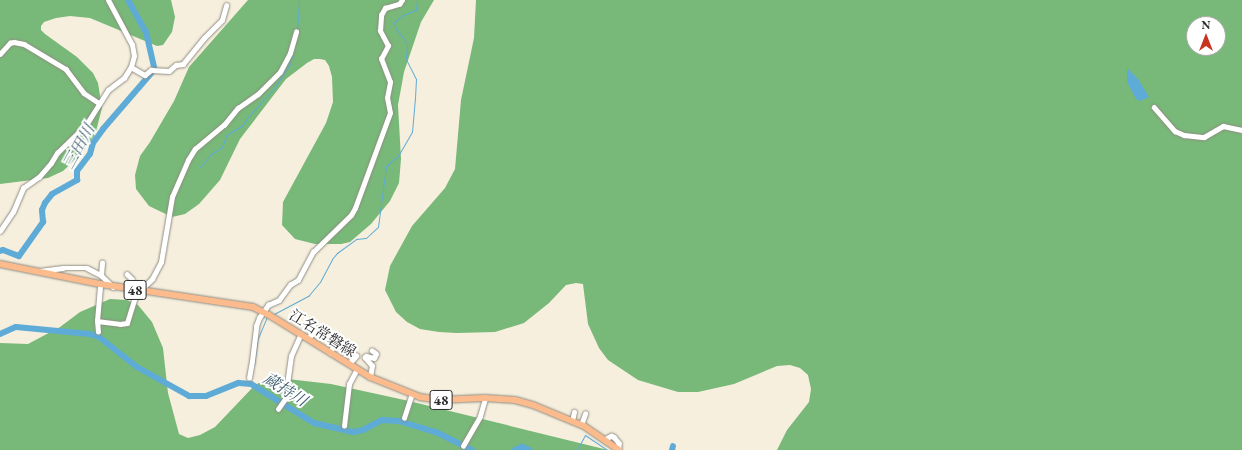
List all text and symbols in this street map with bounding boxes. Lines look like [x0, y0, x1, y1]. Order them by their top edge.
north arrow [1186, 16, 1226, 56]
text: N [1202, 18, 1210, 32]
water label: 三田川 [59, 121, 99, 173]
road number: 48 [123, 278, 147, 302]
street label: 江名常磐線 [286, 305, 360, 361]
water label: 蔵持川 [260, 369, 310, 411]
road number: 48 [429, 388, 453, 412]

